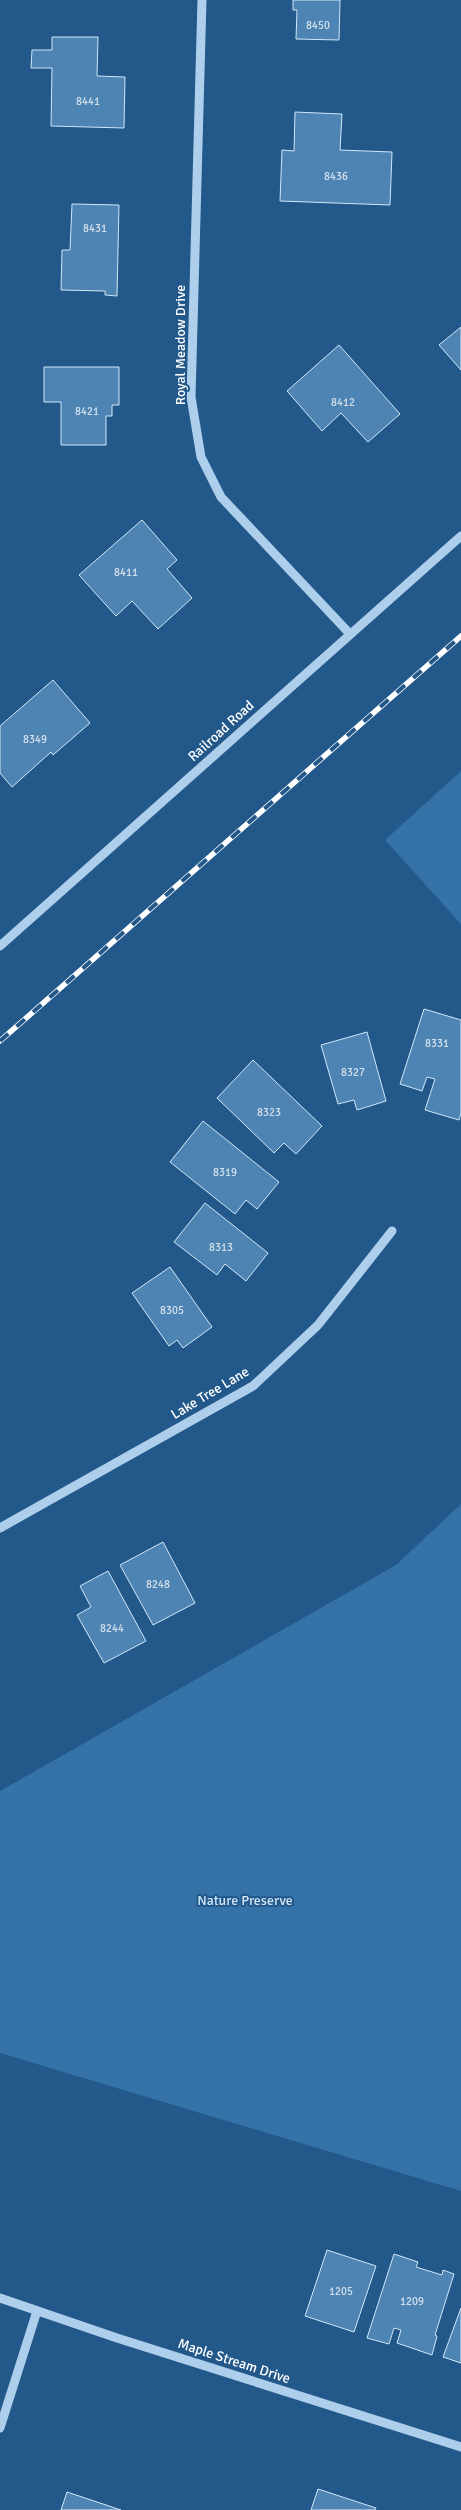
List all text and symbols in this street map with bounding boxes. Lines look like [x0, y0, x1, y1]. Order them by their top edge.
house number: 8450 [306, 19, 330, 32]
house number: 8441 [76, 95, 100, 108]
house number: 8436 [324, 170, 348, 183]
house number: 8431 [83, 222, 107, 235]
street label: Royal Meadow Drive [172, 285, 189, 405]
house number: 8412 [331, 396, 355, 409]
house number: 8421 [75, 405, 99, 418]
house number: 8411 [114, 566, 138, 579]
street label: Railroad Road [184, 697, 258, 765]
house number: 8349 [23, 733, 47, 746]
house number: 8331 [425, 1037, 449, 1050]
house number: 8327 [341, 1066, 365, 1079]
house number: 8323 [257, 1106, 281, 1119]
house number: 8319 [213, 1166, 237, 1179]
house number: 8313 [209, 1241, 233, 1254]
house number: 8305 [160, 1304, 184, 1317]
street label: Lake Tree Lane [168, 1363, 252, 1423]
house number: 8248 [146, 1578, 170, 1591]
house number: 8244 [100, 1622, 124, 1635]
park label: Nature Preserve [197, 1892, 293, 1909]
house number: 1205 [329, 2285, 353, 2298]
house number: 1209 [400, 2295, 424, 2308]
street label: Maple Stream Drive [176, 2335, 292, 2387]

